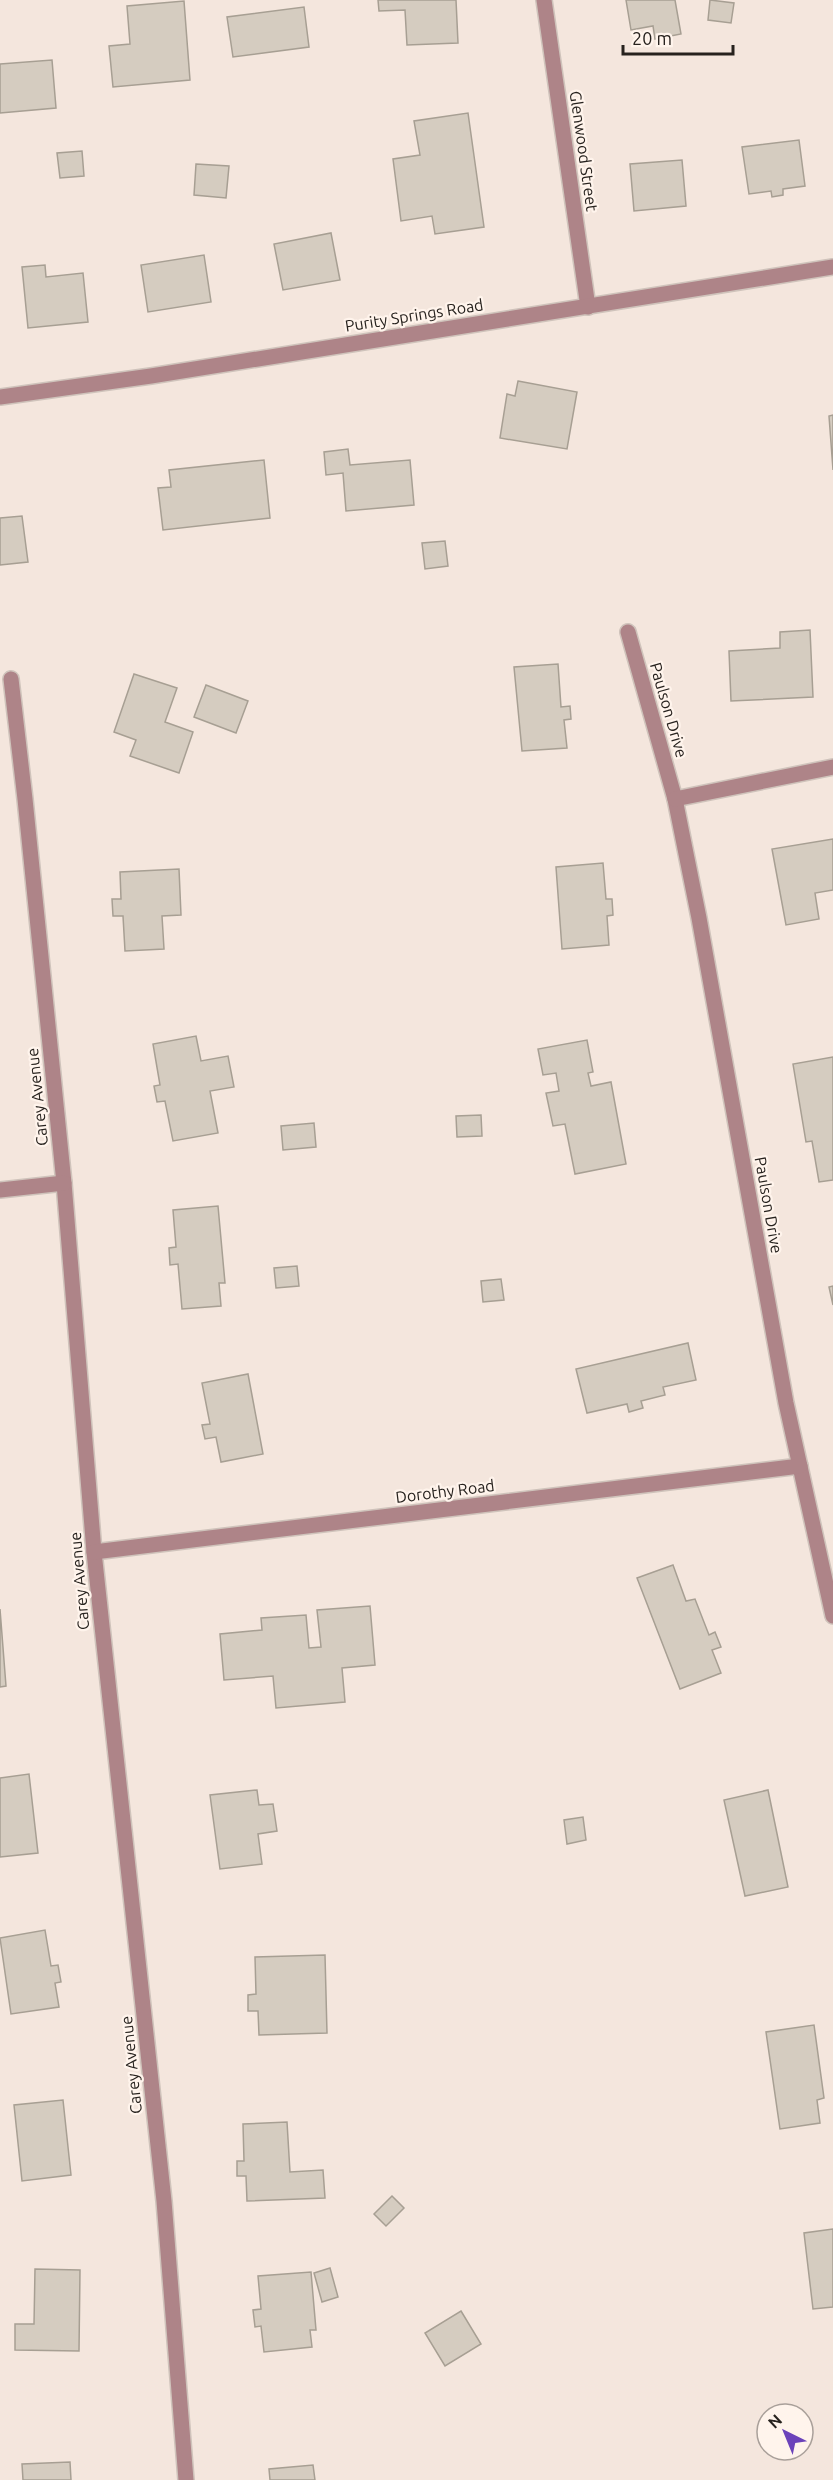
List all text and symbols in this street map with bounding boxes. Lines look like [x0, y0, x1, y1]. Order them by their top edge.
scale bar [623, 18, 732, 56]
text: 20 m [632, 28, 672, 48]
street label: Glenwood Street [567, 90, 601, 213]
street label: Purity Springs Road [344, 295, 484, 335]
street label: Paulson Drive [647, 660, 691, 760]
street label: Carey Avenue [23, 1047, 51, 1147]
street label: Paulson Drive [752, 1155, 786, 1255]
street label: Dorothy Road [394, 1476, 496, 1506]
street label: Carey Avenue [66, 1531, 92, 1631]
street label: Carey Avenue [117, 2015, 145, 2115]
north arrow [755, 2402, 815, 2462]
text: N [764, 2410, 785, 2432]

